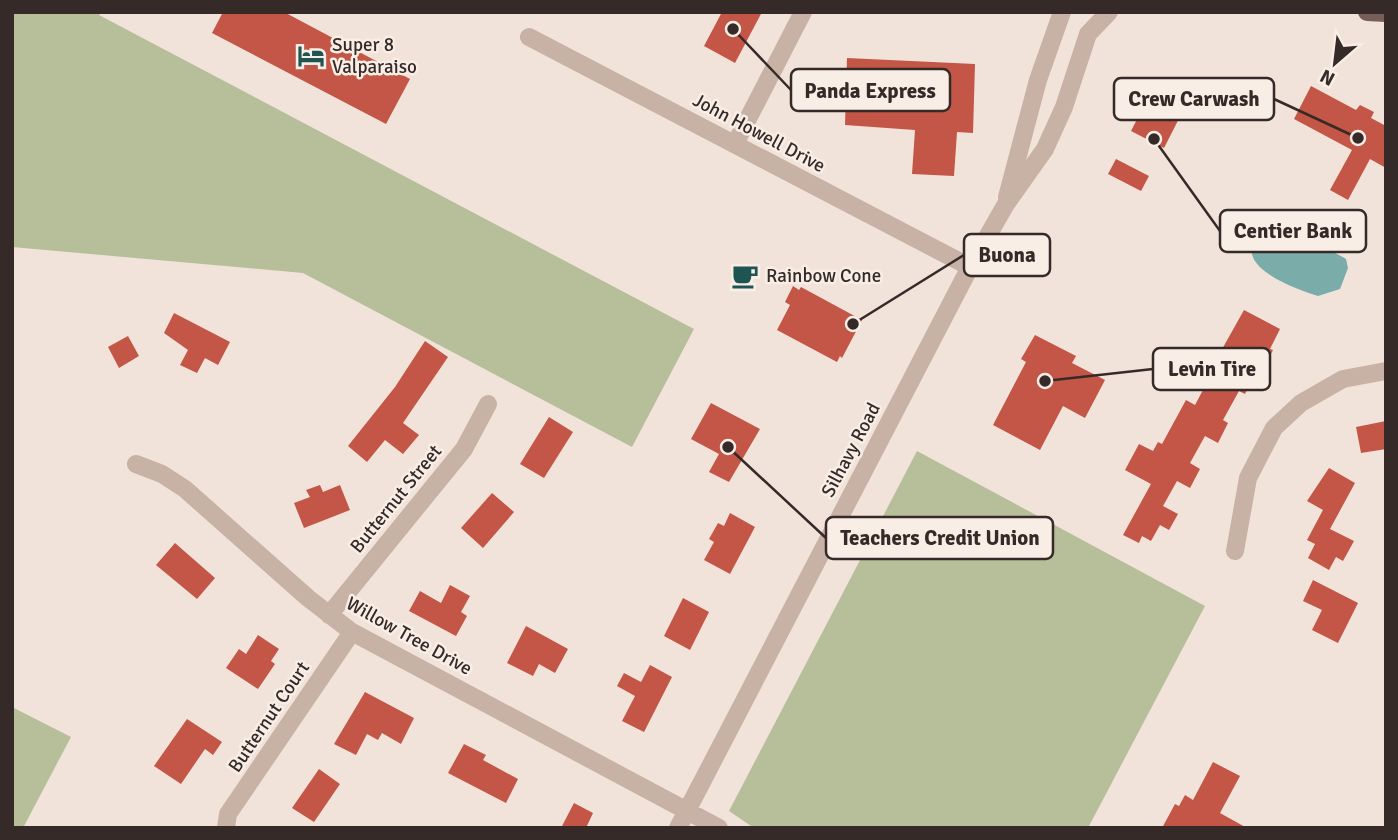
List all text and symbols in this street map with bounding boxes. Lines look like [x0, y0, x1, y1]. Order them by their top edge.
north arrow [1300, 28, 1370, 98]
place label: Super 8 Valparaiso [332, 33, 417, 79]
hotel icon: Super 8 Valparaiso [296, 41, 326, 71]
text: N [1316, 63, 1339, 91]
callout: Panda Express [791, 69, 950, 111]
text: Panda Express [804, 78, 936, 104]
callout: Crew Carwash [1114, 78, 1274, 120]
text: Crew Carwash [1128, 86, 1260, 112]
street label: John Howell Drive [689, 88, 829, 178]
callout: Centier Bank [1220, 210, 1366, 252]
text: Centier Bank [1234, 218, 1352, 244]
callout: Buona [964, 234, 1050, 276]
text: Buona [978, 242, 1036, 268]
cafe icon: Rainbow Cone [730, 261, 760, 291]
place label: Rainbow Cone [766, 264, 881, 288]
callout: Levin Tire [1153, 348, 1270, 390]
text: Levin Tire [1168, 356, 1256, 382]
street label: Silhavy Road [816, 399, 886, 501]
street label: Butternut Street [345, 440, 447, 558]
callout: Teachers Credit Union [826, 517, 1053, 559]
text: Teachers Credit Union [840, 525, 1040, 551]
street label: Willow Tree Drive [342, 591, 476, 681]
street label: Butternut Court [223, 657, 315, 777]

